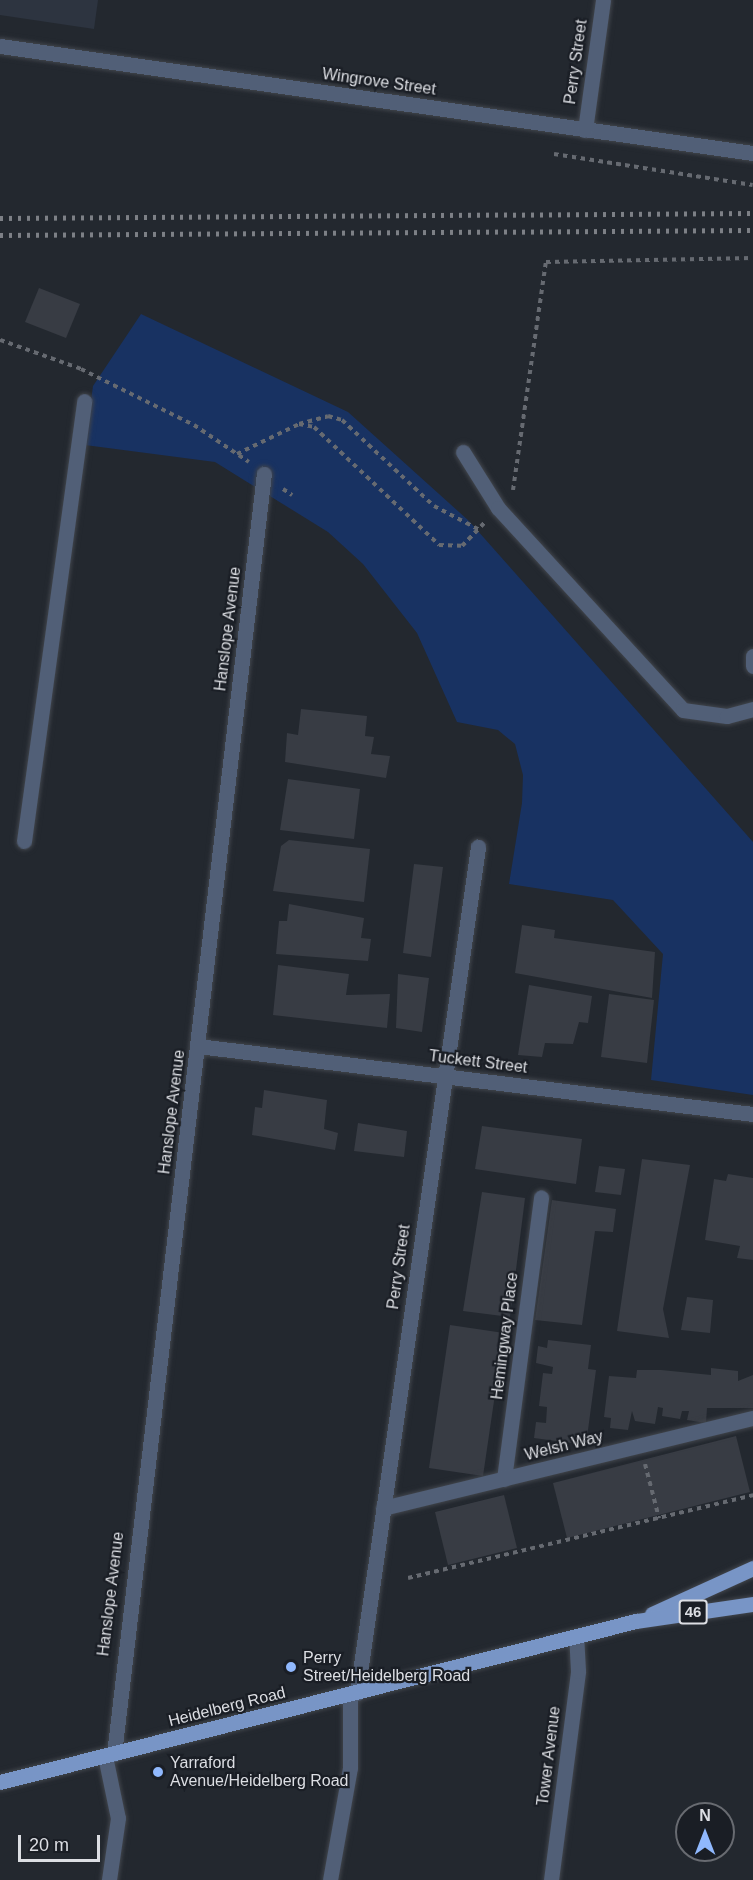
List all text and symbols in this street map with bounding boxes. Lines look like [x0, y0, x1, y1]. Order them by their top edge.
street label: Perry Street [561, 18, 591, 106]
street label: Wingrove Street [321, 65, 437, 99]
street label: Hanslope Avenue [211, 565, 245, 693]
street label: Tuckett Street [428, 1046, 528, 1078]
street label: Hanslope Avenue [155, 1048, 189, 1176]
street label: Perry Street [384, 1223, 414, 1311]
street label: Hemingway Place [488, 1271, 522, 1401]
street label: Welsh Way [523, 1427, 605, 1465]
street label: Hanslope Avenue [94, 1530, 128, 1658]
road number: 46 [678, 1600, 708, 1624]
place label: Perry Street/Heidelberg Road [303, 1648, 470, 1686]
marker: Perry Street/Heidelberg Road [284, 1660, 298, 1674]
street label: Heidelberg Road [166, 1683, 288, 1731]
street label: Tower Avenue [533, 1705, 565, 1807]
place label: Yarraford Avenue/Heidelberg Road [170, 1753, 348, 1791]
marker: Yarraford Avenue/Heidelberg Road [151, 1765, 165, 1779]
north arrow [675, 1802, 735, 1862]
text: N [699, 1807, 711, 1824]
scale bar [21, 1823, 104, 1861]
text: 20 m [29, 1835, 69, 1855]

